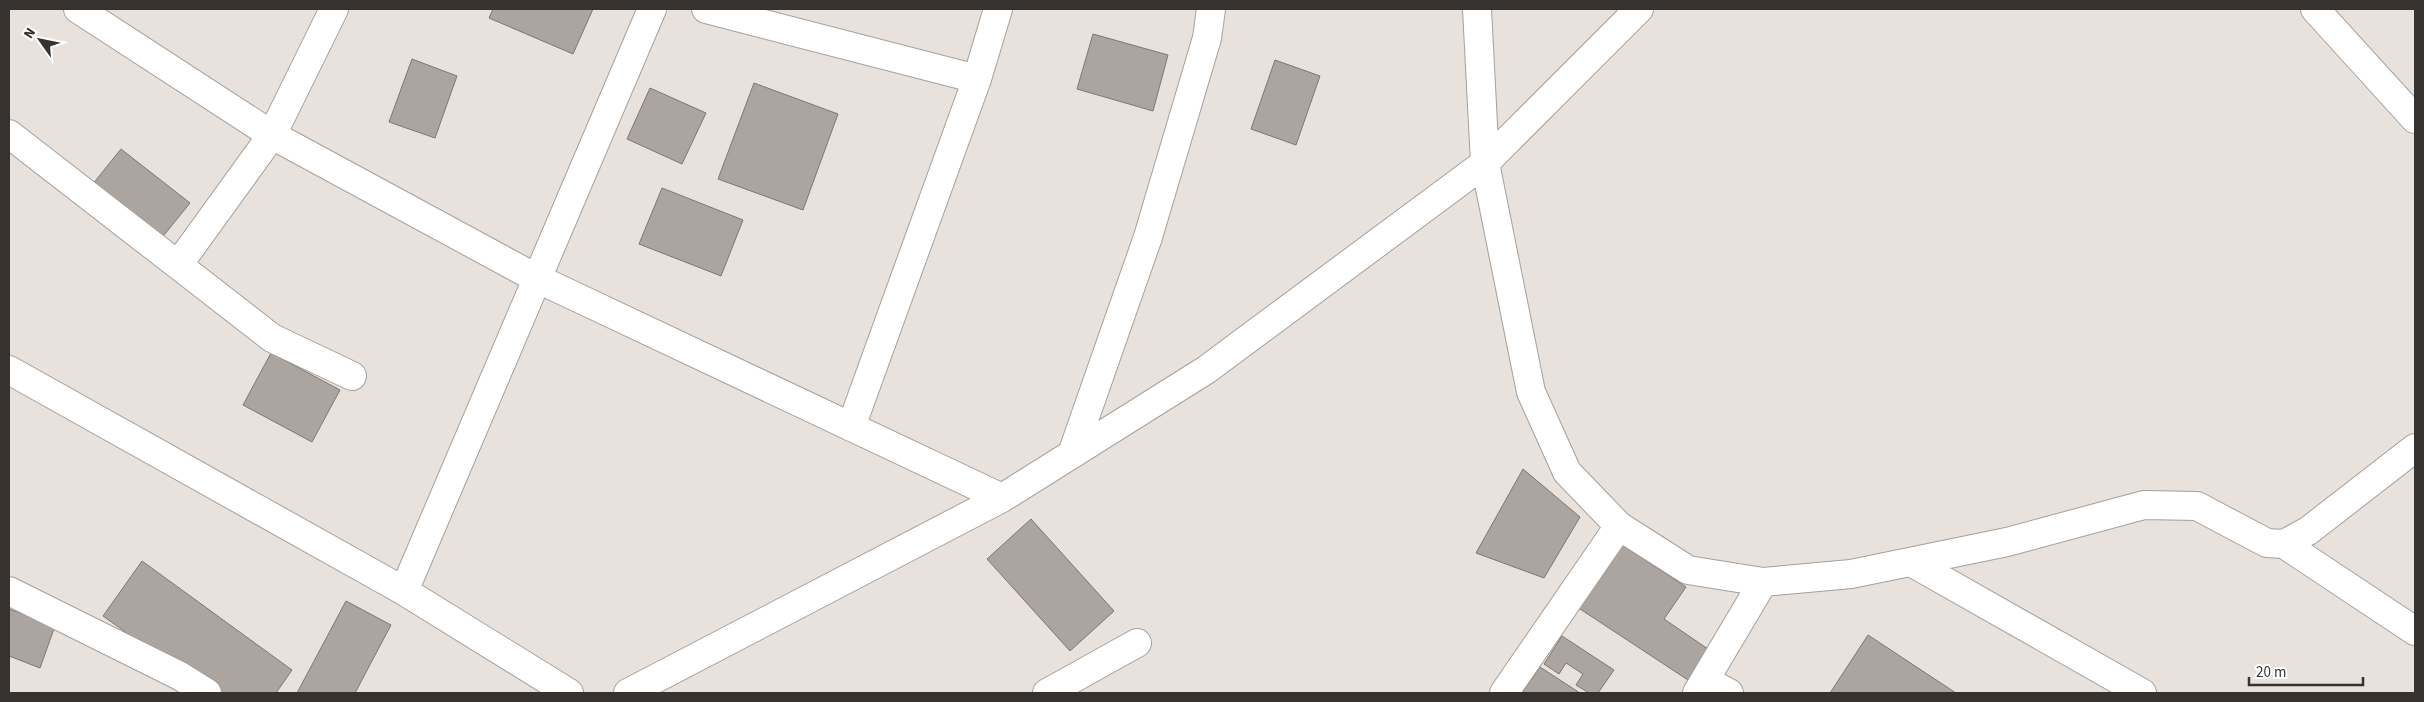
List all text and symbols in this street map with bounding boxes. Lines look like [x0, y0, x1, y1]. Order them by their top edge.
north arrow [15, 15, 65, 65]
text: N [19, 24, 41, 43]
scale bar [2249, 654, 2363, 686]
text: 20 m [2256, 662, 2286, 683]

